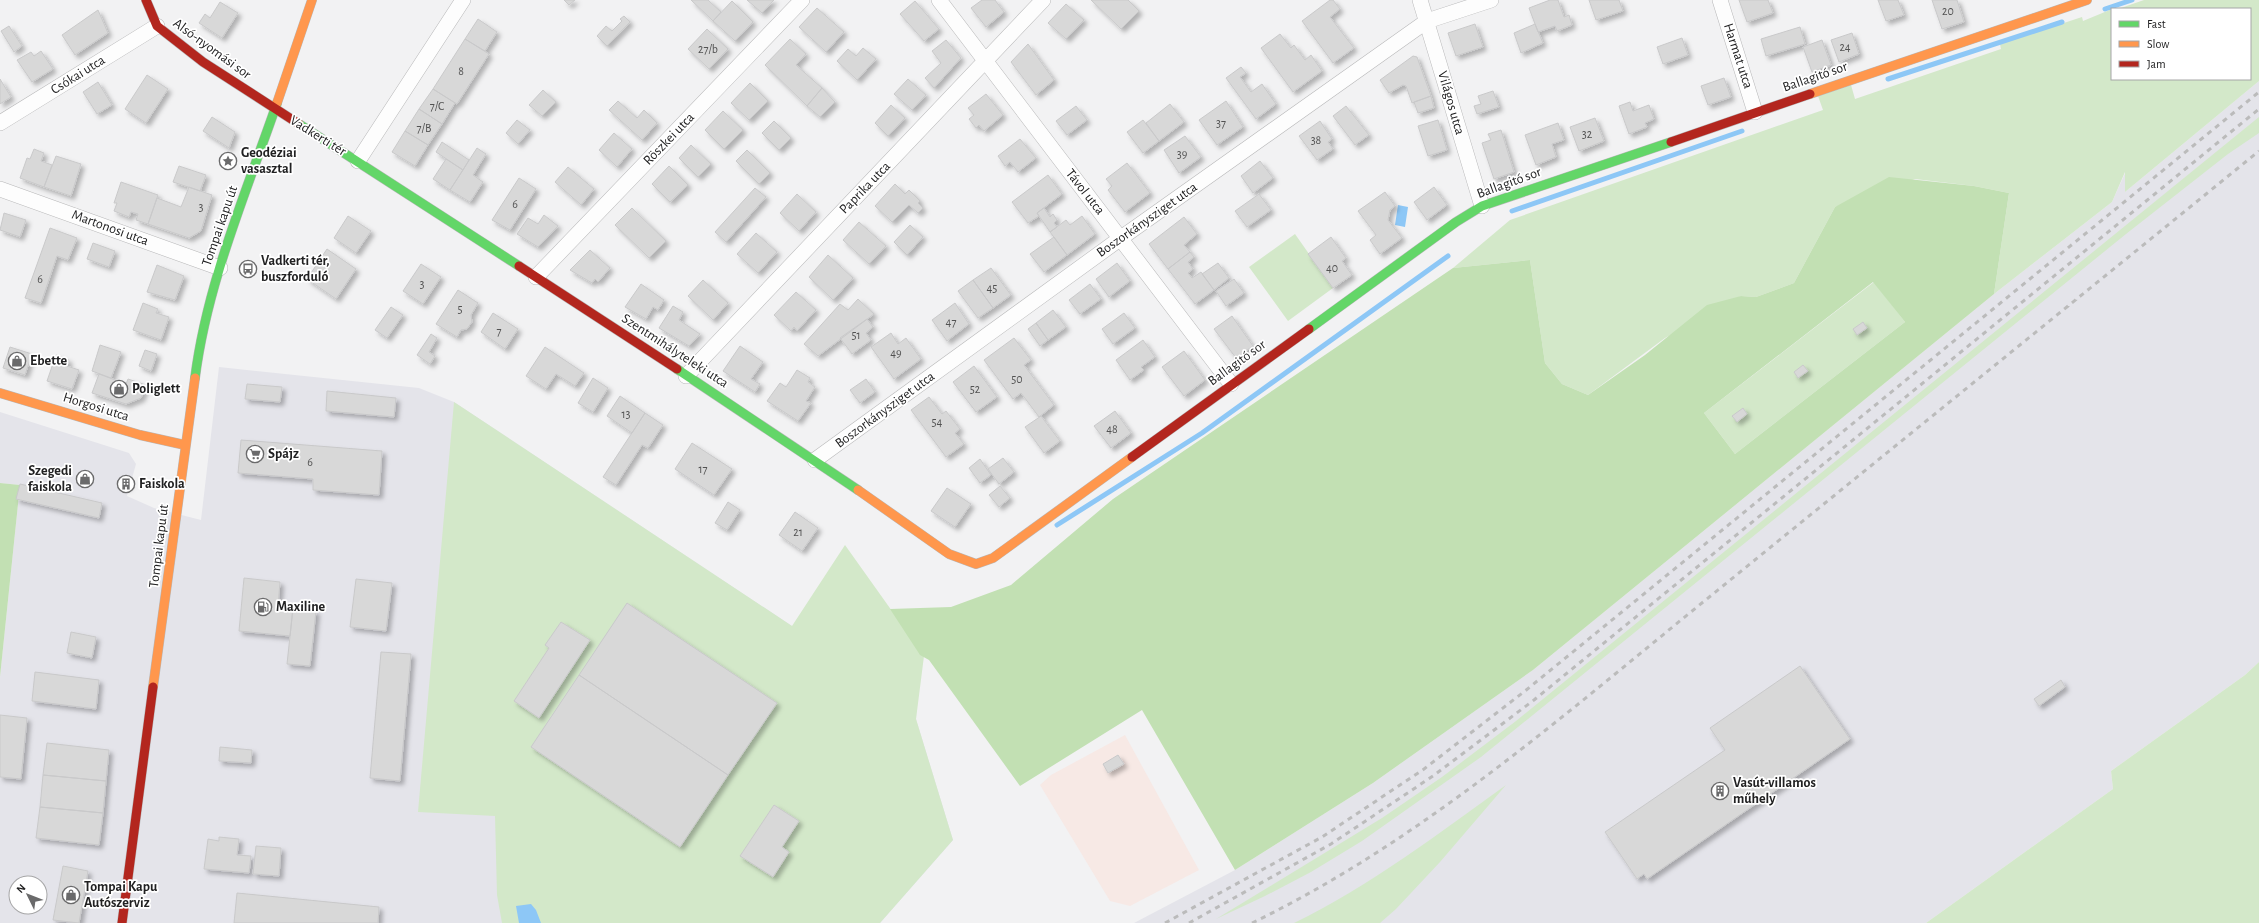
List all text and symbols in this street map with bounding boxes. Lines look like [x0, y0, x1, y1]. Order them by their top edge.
house number: 20 [1942, 5, 1954, 17]
legend [2111, 8, 2251, 80]
street label: Alsó-nyomási sor [171, 16, 254, 82]
text: Fast [2147, 18, 2166, 30]
street label: Harmat utca [1721, 22, 1755, 91]
text: Slow [2147, 38, 2169, 50]
house number: 24 [1839, 41, 1851, 53]
house number: 27/b [698, 43, 718, 55]
street label: Csókai utca [49, 53, 108, 97]
text: Jam [2147, 58, 2166, 70]
street label: Ballagitó sor [1781, 59, 1850, 95]
house number: 8 [458, 65, 464, 77]
street label: Világos utca [1435, 70, 1467, 137]
house number: 7/C [430, 100, 444, 112]
street label: Röszkei utca [641, 110, 698, 168]
street label: Vadkerti tér [287, 113, 349, 159]
house number: 37 [1216, 117, 1226, 129]
house number: 7/B [417, 122, 431, 134]
house number: 32 [1582, 128, 1593, 140]
house number: 38 [1311, 134, 1322, 146]
place label: Geodéziai vasasztal [241, 146, 297, 176]
house number: 39 [1177, 148, 1188, 160]
place icon: Geodéziai vasasztal [218, 151, 238, 171]
street label: Paprika utca [837, 159, 893, 217]
street label: Ballagitó sor [1475, 165, 1544, 201]
street label: Távol utca [1063, 167, 1107, 218]
street label: Boszorkánysziget utca [1094, 180, 1200, 260]
street label: Tompai kapu út [200, 184, 240, 268]
house number: 6 [512, 198, 518, 210]
house number: 3 [199, 201, 204, 213]
street label: Martonosi utca [70, 208, 151, 249]
place label: Vadkerti tér, buszforduló [261, 254, 330, 284]
bus stop icon: Vadkerti tér, buszforduló [238, 259, 258, 279]
house number: 40 [1326, 262, 1338, 274]
house number: 6 [37, 273, 43, 285]
house number: 3 [420, 278, 425, 290]
house number: 45 [987, 282, 997, 294]
house number: 5 [457, 303, 463, 315]
street label: Szentmihályteleki utca [619, 311, 731, 391]
house number: 47 [946, 316, 956, 328]
house number: 7 [496, 325, 502, 337]
house number: 51 [851, 329, 861, 341]
street label: Ballagitó sor [1206, 337, 1269, 388]
house number: 49 [890, 347, 902, 359]
shop icon: Ebette [7, 351, 27, 371]
place label: Ebette [30, 354, 68, 368]
street label: Boszorkánysziget utca [833, 369, 938, 451]
house number: 50 [1011, 373, 1023, 385]
shop icon: Poliglett [109, 379, 129, 399]
place label: Poliglett [132, 382, 181, 396]
house number: 52 [970, 383, 981, 395]
street label: Horgosi utca [61, 390, 131, 424]
house number: 13 [621, 408, 631, 420]
house number: 54 [932, 416, 943, 428]
house number: 48 [1106, 423, 1118, 435]
supermarket icon: Spájz [245, 444, 265, 464]
place label: Spájz [268, 447, 299, 461]
house number: 6 [307, 456, 313, 468]
house number: 17 [698, 463, 708, 475]
place label: Szegedi faiskola [28, 464, 72, 494]
shop icon: Szegedi faiskola [75, 469, 95, 489]
building icon: Faiskola [116, 474, 136, 494]
place label: Faiskola [139, 477, 185, 491]
street label: Tompai kapu út [147, 503, 171, 589]
house number: 21 [793, 526, 803, 538]
fuel station icon: Maxiline [253, 597, 273, 617]
place label: Maxiline [276, 600, 326, 614]
place label: Vasút-villamos műhely [1733, 776, 1816, 806]
building icon: Vasút-villamos műhely [1710, 781, 1730, 801]
north arrow [8, 875, 48, 915]
place label: Tompai Kapu Autószerviz [84, 880, 158, 910]
text: N [14, 882, 28, 895]
shop icon: Tompai Kapu Autószerviz [61, 885, 81, 905]

